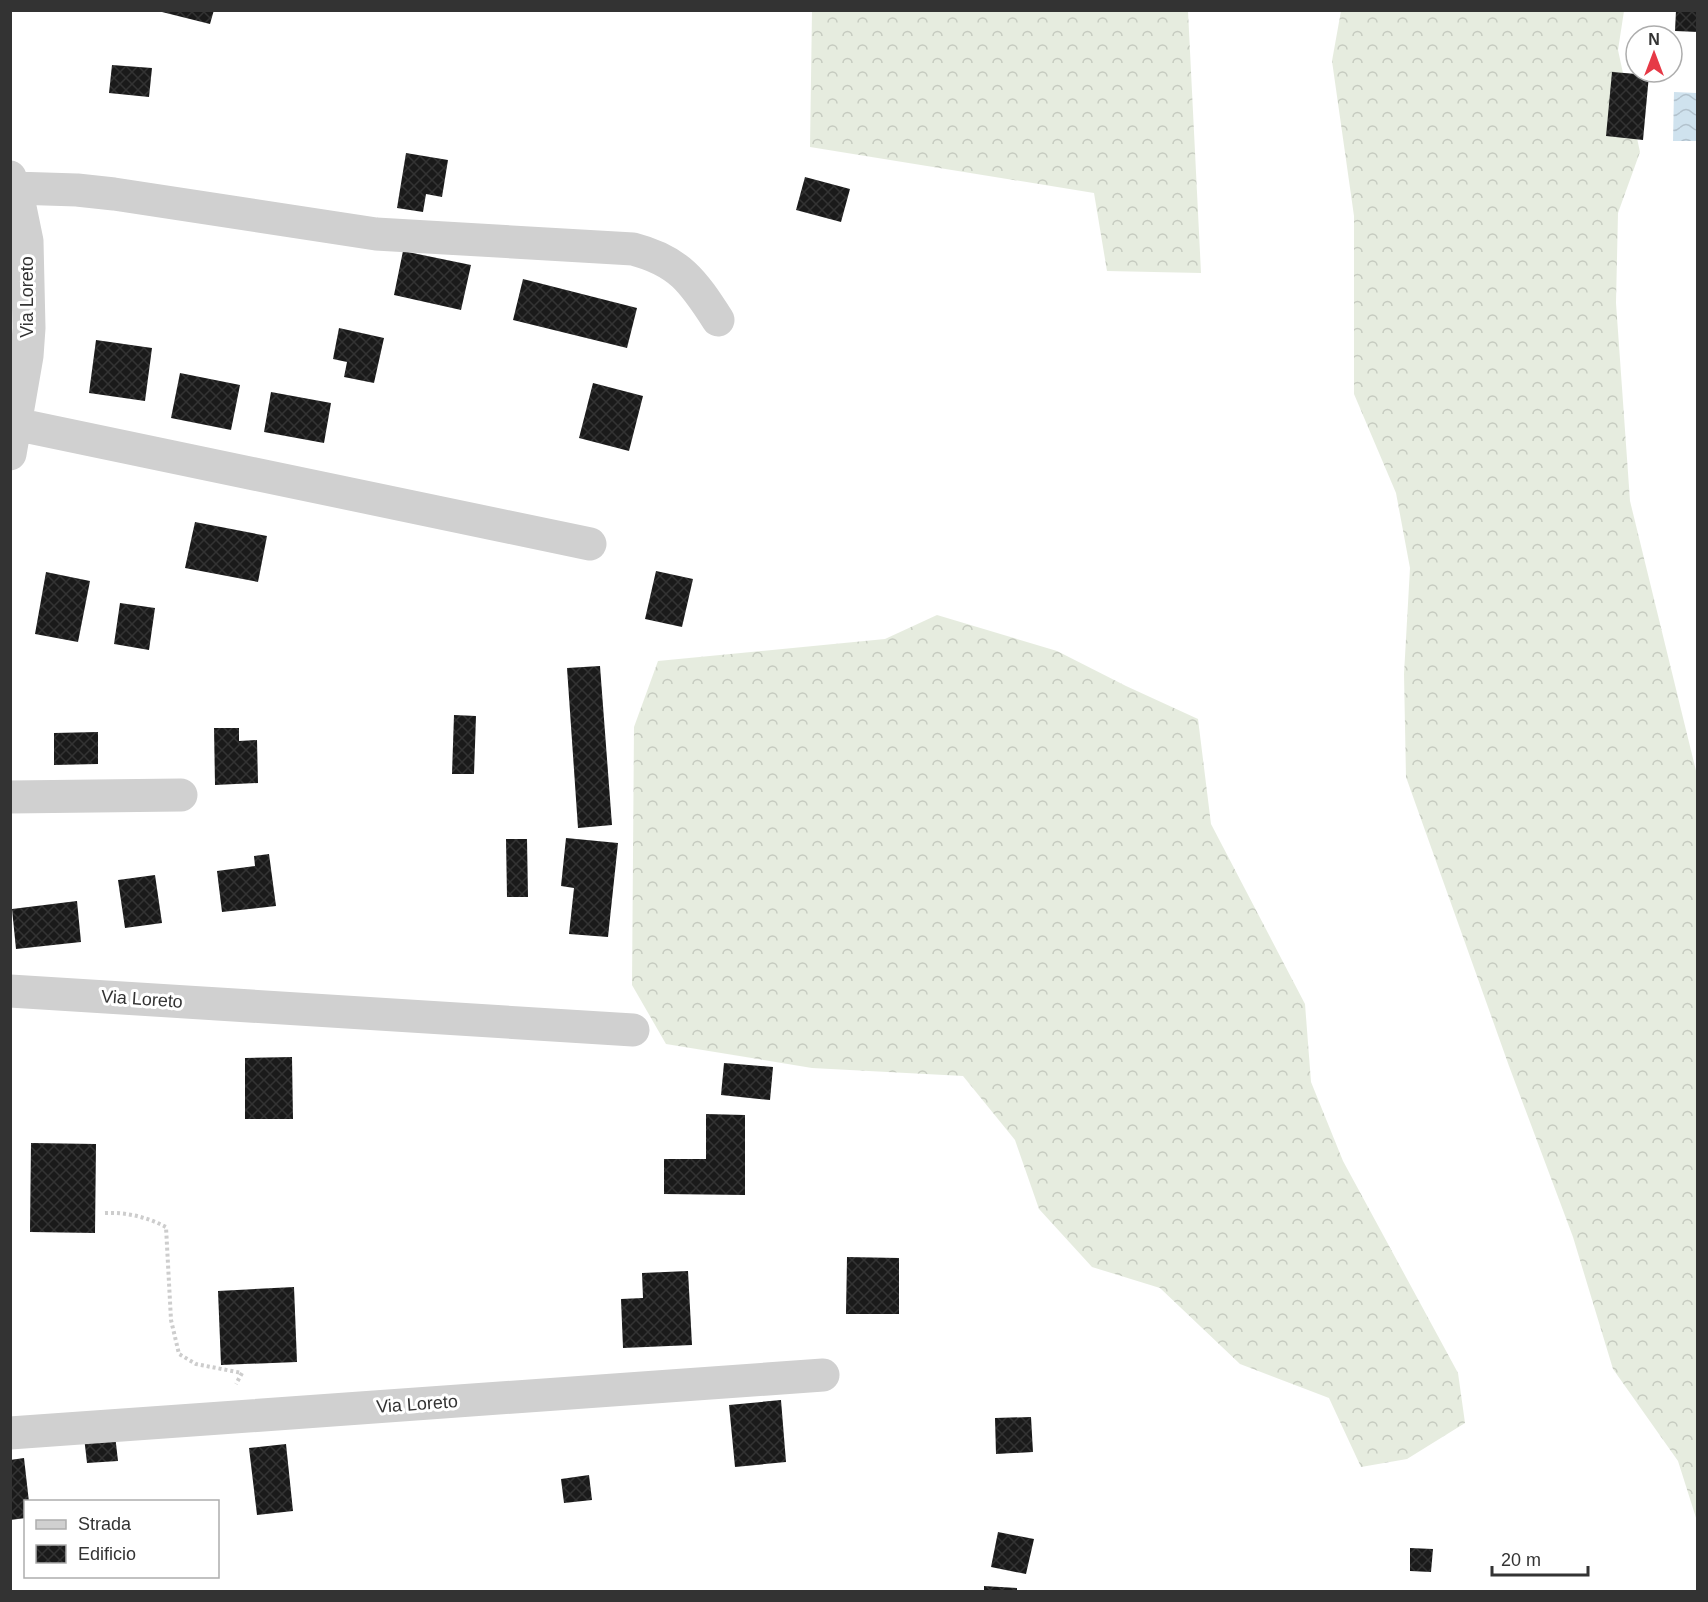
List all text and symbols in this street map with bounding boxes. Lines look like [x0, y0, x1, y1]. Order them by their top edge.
north arrow [1624, 24, 1684, 84]
text: N [1648, 31, 1660, 48]
street label: Via Loreto [17, 256, 37, 338]
street label: Via Loreto [101, 986, 183, 1012]
street label: Via Loreto [376, 1391, 458, 1417]
legend [24, 1500, 219, 1578]
text: Strada [78, 1514, 132, 1534]
scale bar [1492, 1539, 1588, 1577]
text: Edificio [78, 1544, 136, 1564]
text: 20 m [1501, 1550, 1541, 1570]

